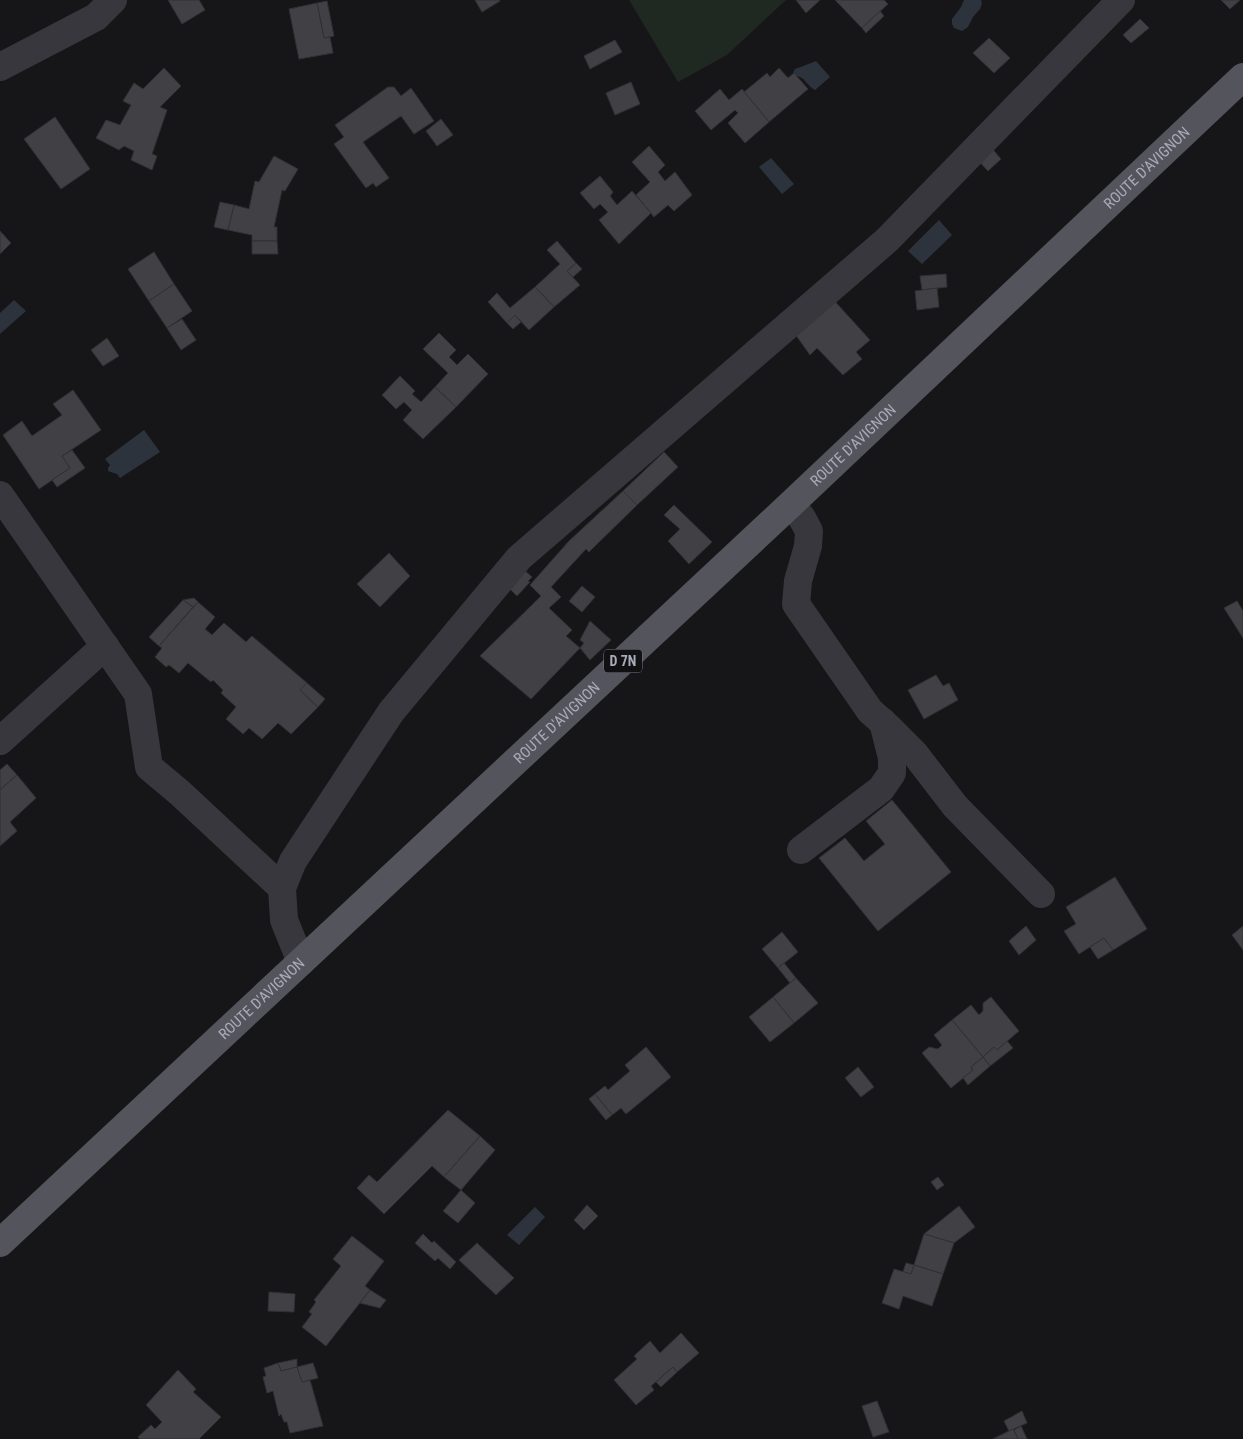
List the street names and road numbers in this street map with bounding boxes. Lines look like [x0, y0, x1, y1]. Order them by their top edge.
street label: ROUTE D'AVIGNON [1100, 123, 1193, 213]
street label: ROUTE D'AVIGNON [807, 401, 900, 490]
road number: D 7N [604, 649, 642, 672]
street label: ROUTE D'AVIGNON [510, 678, 604, 767]
street label: ROUTE D'AVIGNON [215, 954, 308, 1043]

